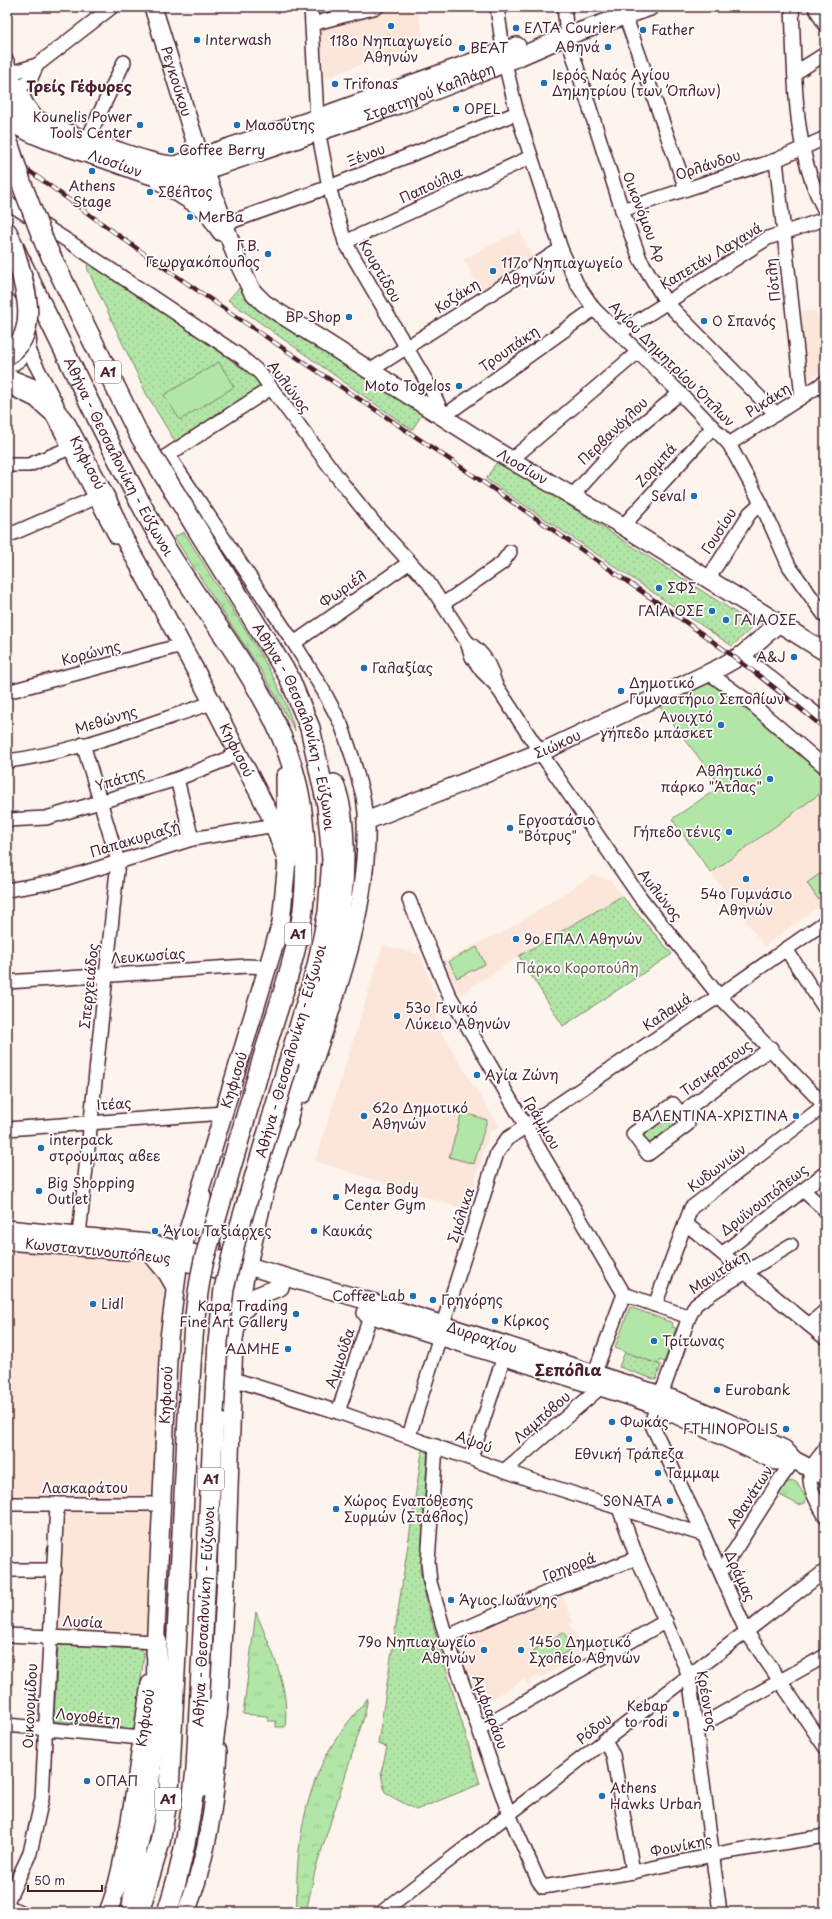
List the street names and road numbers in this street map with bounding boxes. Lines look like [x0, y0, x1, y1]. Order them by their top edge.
street label: Ρεγκούκου [156, 43, 198, 119]
street label: Στρατηγού Καλλάρη [361, 58, 498, 126]
street label: Ξένου [344, 138, 388, 171]
street label: Λιοσίων [86, 144, 145, 182]
street label: Ορλάνδου [673, 144, 743, 185]
street label: Παπούλια [396, 161, 466, 208]
street label: Οικονόμου Αρ [617, 168, 671, 265]
street label: Καπετάν Λαχανά [656, 217, 766, 294]
street label: Κουρτίδου [354, 235, 407, 306]
street label: Πότλη [759, 257, 786, 303]
street label: Κοζάκη [430, 273, 484, 318]
street label: Αγίου Δημητρίου Όπλων [605, 296, 740, 431]
street label: Τρουπάκη [474, 320, 543, 377]
street label: Αθήνα - Θεσσαλονίκη - Εύζωνοι [59, 353, 179, 560]
street label: Αυλώνος [263, 356, 316, 417]
road number: Α1 [95, 361, 121, 383]
street label: Ρικάκη [741, 377, 794, 422]
street label: Περβανόγλου [573, 392, 652, 469]
street label: Κηφισού [65, 432, 111, 493]
street label: Ζορμπά [630, 438, 681, 491]
street label: Λιοσίων [493, 443, 552, 490]
street label: Γουσίου [696, 504, 741, 558]
street label: Φωριέλ [315, 565, 371, 612]
street label: Αθήνα - Θεσσαλονίκη - Εύζωνοι [248, 619, 340, 832]
street label: Κορώνης [59, 635, 123, 670]
street label: Μεθώνης [72, 700, 140, 739]
street label: Κηφισού [214, 719, 260, 781]
street label: Σιώκου [531, 724, 584, 764]
street label: Υπάτης [93, 761, 147, 796]
street label: Παπακυριαζή [87, 815, 182, 862]
street label: Αυλώνος [633, 864, 687, 925]
road number: Α1 [285, 923, 311, 945]
street label: Αθήνα - Θεσσαλονίκη - Εύζωνοι [250, 941, 331, 1160]
street label: Σπερχειάδος [74, 942, 103, 1030]
street label: Λευκωσίας [110, 942, 186, 969]
street label: Καλαμά [638, 988, 695, 1036]
street label: Τισικρατους [676, 1034, 756, 1101]
street label: Κηφισού [215, 1049, 252, 1111]
street label: Ιτέας [96, 1092, 132, 1115]
street label: Γράμμου [519, 1092, 566, 1153]
street label: Κυδωνιών [683, 1139, 750, 1197]
street label: Δρυϊνουπόλεως [716, 1159, 812, 1240]
street label: Σμόλικα [442, 1184, 479, 1245]
street label: Κωνσταντινουπόλεως [24, 1232, 172, 1269]
street label: Μανιτάκη [685, 1244, 753, 1299]
street label: Δυρραχίου [444, 1316, 520, 1358]
street label: Αμμούδα [319, 1325, 360, 1391]
street label: Κηφισού [153, 1365, 178, 1425]
street label: Λαμπόβου [508, 1386, 575, 1447]
street label: Αψού [453, 1425, 495, 1458]
street label: Αθανάτων [721, 1461, 778, 1532]
road number: Α1 [198, 1468, 224, 1490]
street label: Λασκαράτου [42, 1477, 128, 1498]
street label: Αθήνα - Θεσσαλονίκη - Εύζωνοι [187, 1505, 219, 1728]
street label: Γρηγορά [539, 1547, 598, 1586]
street label: Δράμας [720, 1547, 761, 1605]
street label: Λυσία [62, 1610, 104, 1633]
street label: Οικονομίδου [17, 1663, 42, 1749]
street label: Κρέοντος [692, 1669, 723, 1733]
street label: Αμφιαράου [467, 1672, 514, 1752]
street label: Κηφισού [130, 1687, 159, 1748]
street label: Λογοθέτη [55, 1703, 121, 1730]
street label: Ρόδου [572, 1708, 616, 1749]
road number: Α1 [155, 1788, 181, 1810]
street label: Φοινίκης [648, 1829, 714, 1862]

